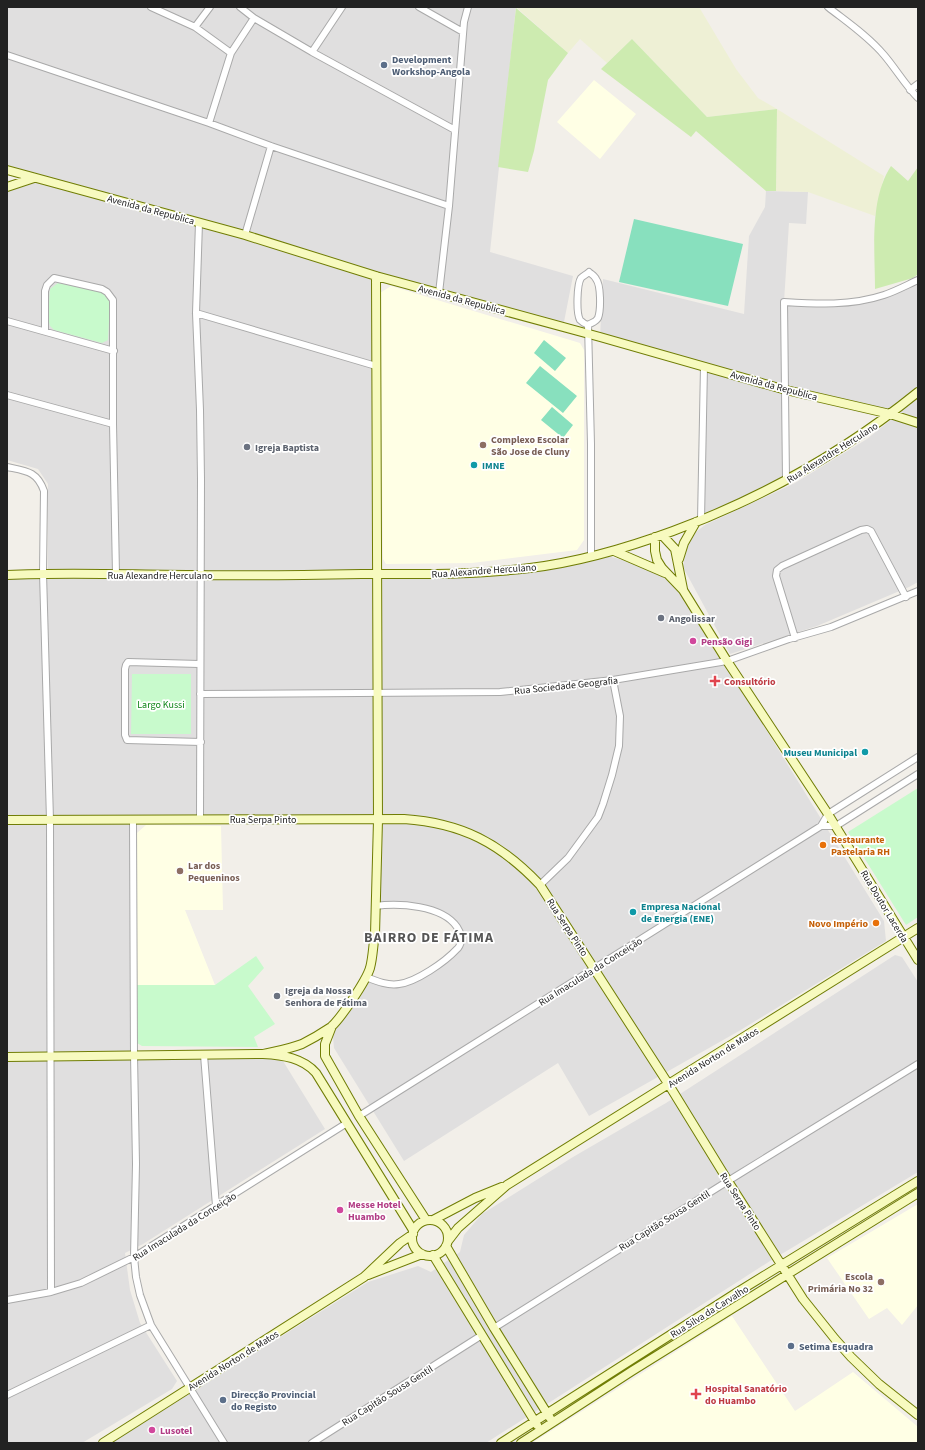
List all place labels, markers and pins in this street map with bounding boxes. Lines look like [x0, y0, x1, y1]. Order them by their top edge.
place label: Development Workshop-Angola [392, 53, 470, 79]
marker: Development Workshop-Angola [379, 60, 389, 70]
place label: Complexo Escolar São Jose de Cluny [491, 433, 571, 459]
marker: Complexo Escolar São Jose de Cluny [478, 440, 488, 450]
place label: Igreja Baptista [255, 441, 319, 455]
marker: Igreja Baptista [242, 442, 252, 452]
place label: IMNE [482, 459, 505, 473]
marker: IMNE [469, 460, 479, 470]
place label: Angolissar [668, 612, 715, 626]
marker: Angolissar [656, 613, 666, 623]
place label: Pensão Gigi [701, 635, 752, 649]
marker: Pensão Gigi [688, 636, 698, 646]
marker: Consultório [709, 675, 721, 687]
place label: Consultório [724, 675, 776, 689]
place label: Museu Municipal [783, 746, 857, 760]
marker: Museu Municipal [860, 747, 870, 757]
place label: Restaurante Pastelaria RH [831, 833, 890, 859]
marker: Restaurante Pastelaria RH [818, 840, 828, 850]
place label: Lar dos Pequeninos [188, 859, 240, 885]
marker: Lar dos Pequeninos [175, 866, 185, 876]
place label: Empresa Nacional de Energia (ENE) [641, 900, 720, 926]
marker: Empresa Nacional de Energia (ENE) [628, 907, 638, 917]
place label: Novo Império [808, 917, 868, 931]
marker: Novo Império [871, 918, 881, 928]
place label: Igreja da Nossa Senhora de Fátima [285, 984, 367, 1010]
marker: Igreja da Nossa Senhora de Fátima [272, 991, 282, 1001]
place label: Messe Hotel Huambo [348, 1198, 401, 1224]
marker: Messe Hotel Huambo [335, 1205, 345, 1215]
place label: Escola Primária No 32 [808, 1270, 873, 1296]
marker: Escola Primária No 32 [876, 1277, 886, 1287]
place label: Setima Esquadra [799, 1340, 873, 1354]
marker: Setima Esquadra [786, 1341, 796, 1351]
place label: Hospital Sanatório do Huambo [705, 1382, 787, 1408]
place label: Direcção Provincial do Registo [231, 1388, 316, 1414]
marker: Hospital Sanatório do Huambo [690, 1388, 702, 1400]
marker: Direcção Provincial do Registo [218, 1395, 228, 1405]
place label: Lusotel [160, 1424, 192, 1438]
marker: Lusotel [147, 1425, 157, 1435]

